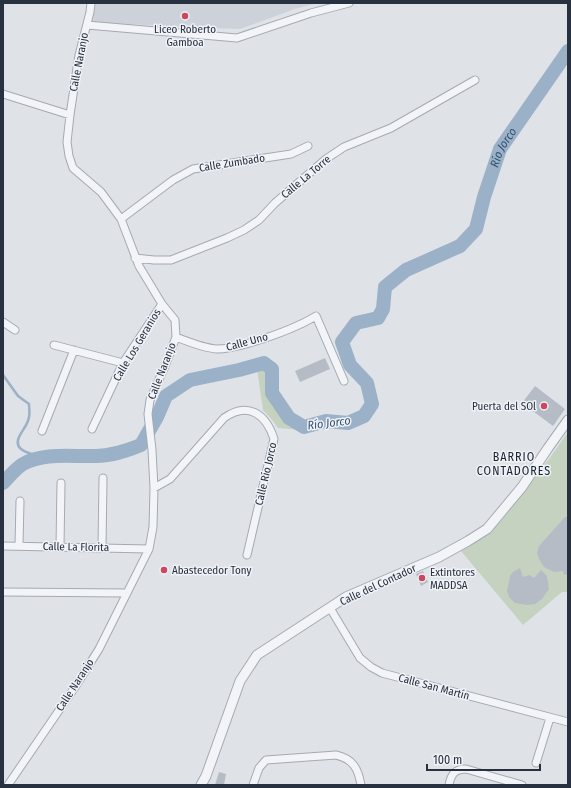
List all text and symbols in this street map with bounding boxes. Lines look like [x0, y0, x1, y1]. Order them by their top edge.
marker: Liceo Roberto Gamboa [180, 11, 190, 21]
place label: Liceo Roberto Gamboa [154, 23, 216, 49]
street label: Calle Naranjo [67, 31, 91, 93]
water label: Río Jorco [487, 125, 520, 169]
street label: Calle Zumbado [198, 151, 266, 175]
street label: Calle La Torre [279, 153, 333, 201]
street label: Calle Los Geranios [110, 306, 164, 383]
street label: Calle Uno [225, 330, 269, 354]
street label: Calle Naranjo [145, 341, 179, 401]
place label: Puerta del SOl [472, 400, 536, 413]
marker: Puerta del SOl [539, 401, 549, 411]
water label: Río Jorco [307, 413, 351, 433]
street label: Calle Río Jorco [252, 441, 280, 507]
district label: BARRIO CONTADORES [477, 450, 551, 478]
street label: Calle La Florita [43, 540, 109, 554]
street label: Calle del Contador [338, 562, 418, 608]
place label: Abastecedor Tony [172, 564, 251, 577]
marker: Abastecedor Tony [159, 565, 169, 575]
place label: Extintores MADDSA [430, 566, 475, 592]
marker: Extintores MADDSA [417, 573, 427, 583]
street label: Calle Naranjo [53, 656, 97, 714]
street label: Calle San Martín [397, 671, 471, 703]
scale bar [427, 746, 540, 772]
text: 100 m [433, 753, 462, 767]

